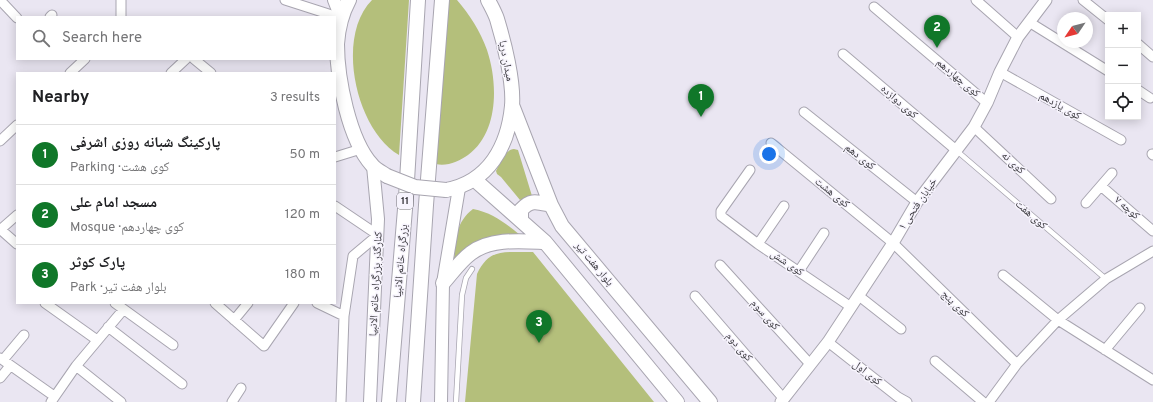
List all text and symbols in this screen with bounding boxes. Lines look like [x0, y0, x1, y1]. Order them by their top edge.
north arrow [1057, 12, 1093, 48]
map controls [1105, 12, 1141, 120]
button: + [1105, 12, 1141, 48]
pin: 2 [924, 15, 950, 48]
search box [16, 16, 336, 60]
icon: search [30, 27, 52, 49]
text: Search here [62, 29, 142, 48]
street label: میدان دریا [495, 39, 517, 83]
button: − [1105, 48, 1141, 84]
street label: کوی چهاردهم [933, 56, 983, 101]
street label: کوی دوازده [878, 82, 921, 122]
pin: 1 [688, 84, 714, 117]
button: locate [1105, 84, 1141, 120]
text: Nearby [32, 87, 89, 109]
street label: کوی یازدهم [1037, 89, 1084, 123]
text: 3 results [270, 90, 320, 106]
text: پارکینگ شبانه روزی اشرفی [70, 134, 220, 153]
street label: کوی دهم [842, 141, 878, 174]
your location [759, 144, 779, 164]
text: 1 [42, 147, 48, 163]
text: 50 m [290, 147, 320, 163]
street label: کوی نه [998, 149, 1028, 178]
text: Parking · کوی هشت [70, 160, 170, 176]
street label: کوی هشت [812, 175, 853, 212]
street label: خیابان فتحی ۱ [896, 175, 940, 233]
road number: 11 [397, 193, 413, 209]
street label: کوچه ۷ [1111, 193, 1143, 223]
text: مسجد امام علی [70, 194, 157, 213]
street label: کوی هفت [1012, 197, 1050, 233]
text: 2 [41, 207, 49, 223]
text: 120 m [285, 207, 320, 223]
text: Mosque · کوی چهاردهم [70, 220, 184, 236]
street label: بزرگراه خاتم الانبیا [391, 224, 411, 298]
street label: کنارگذر بزرگراه خاتم الانبیا [366, 231, 386, 337]
street label: بلوار هفت تیر [571, 238, 617, 289]
street label: کوی شش [768, 247, 807, 280]
text: پارک کوثر [70, 254, 125, 273]
text: 3 [41, 267, 49, 283]
text: 180 m [285, 267, 320, 283]
text: Park · بلوار هفت تیر [70, 280, 167, 296]
street label: کوی پنج [938, 287, 972, 321]
street label: کوی سوم [747, 297, 783, 334]
pin: 3 [526, 310, 552, 343]
street label: کوی دوم [723, 330, 756, 365]
street label: کوی اول [850, 357, 885, 389]

